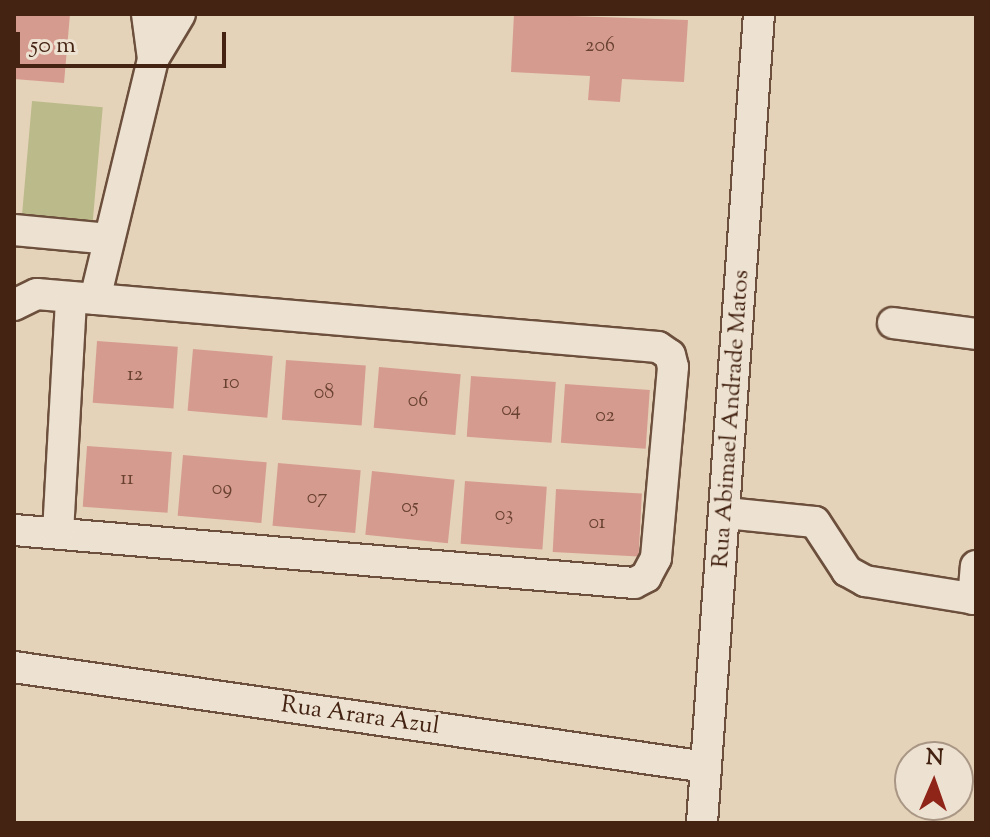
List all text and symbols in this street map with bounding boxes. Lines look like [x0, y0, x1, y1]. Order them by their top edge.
scale bar [20, 16, 230, 66]
text: 50 m [30, 29, 76, 63]
house number: 206 [585, 34, 615, 58]
street label: Rua Abimael Andrade Matos [707, 269, 757, 569]
house number: 12 [127, 363, 143, 387]
house number: 10 [222, 371, 240, 395]
house number: 08 [314, 381, 334, 405]
house number: 06 [408, 389, 428, 413]
house number: 04 [501, 398, 521, 422]
house number: 02 [595, 404, 615, 428]
house number: 11 [120, 467, 134, 491]
house number: 09 [212, 477, 232, 501]
house number: 07 [307, 486, 327, 510]
house number: 05 [401, 495, 419, 519]
house number: 03 [495, 503, 513, 527]
house number: 01 [588, 511, 606, 535]
street label: Rua Arara Azul [279, 692, 441, 742]
north arrow [894, 741, 974, 821]
text: N [925, 743, 944, 775]

